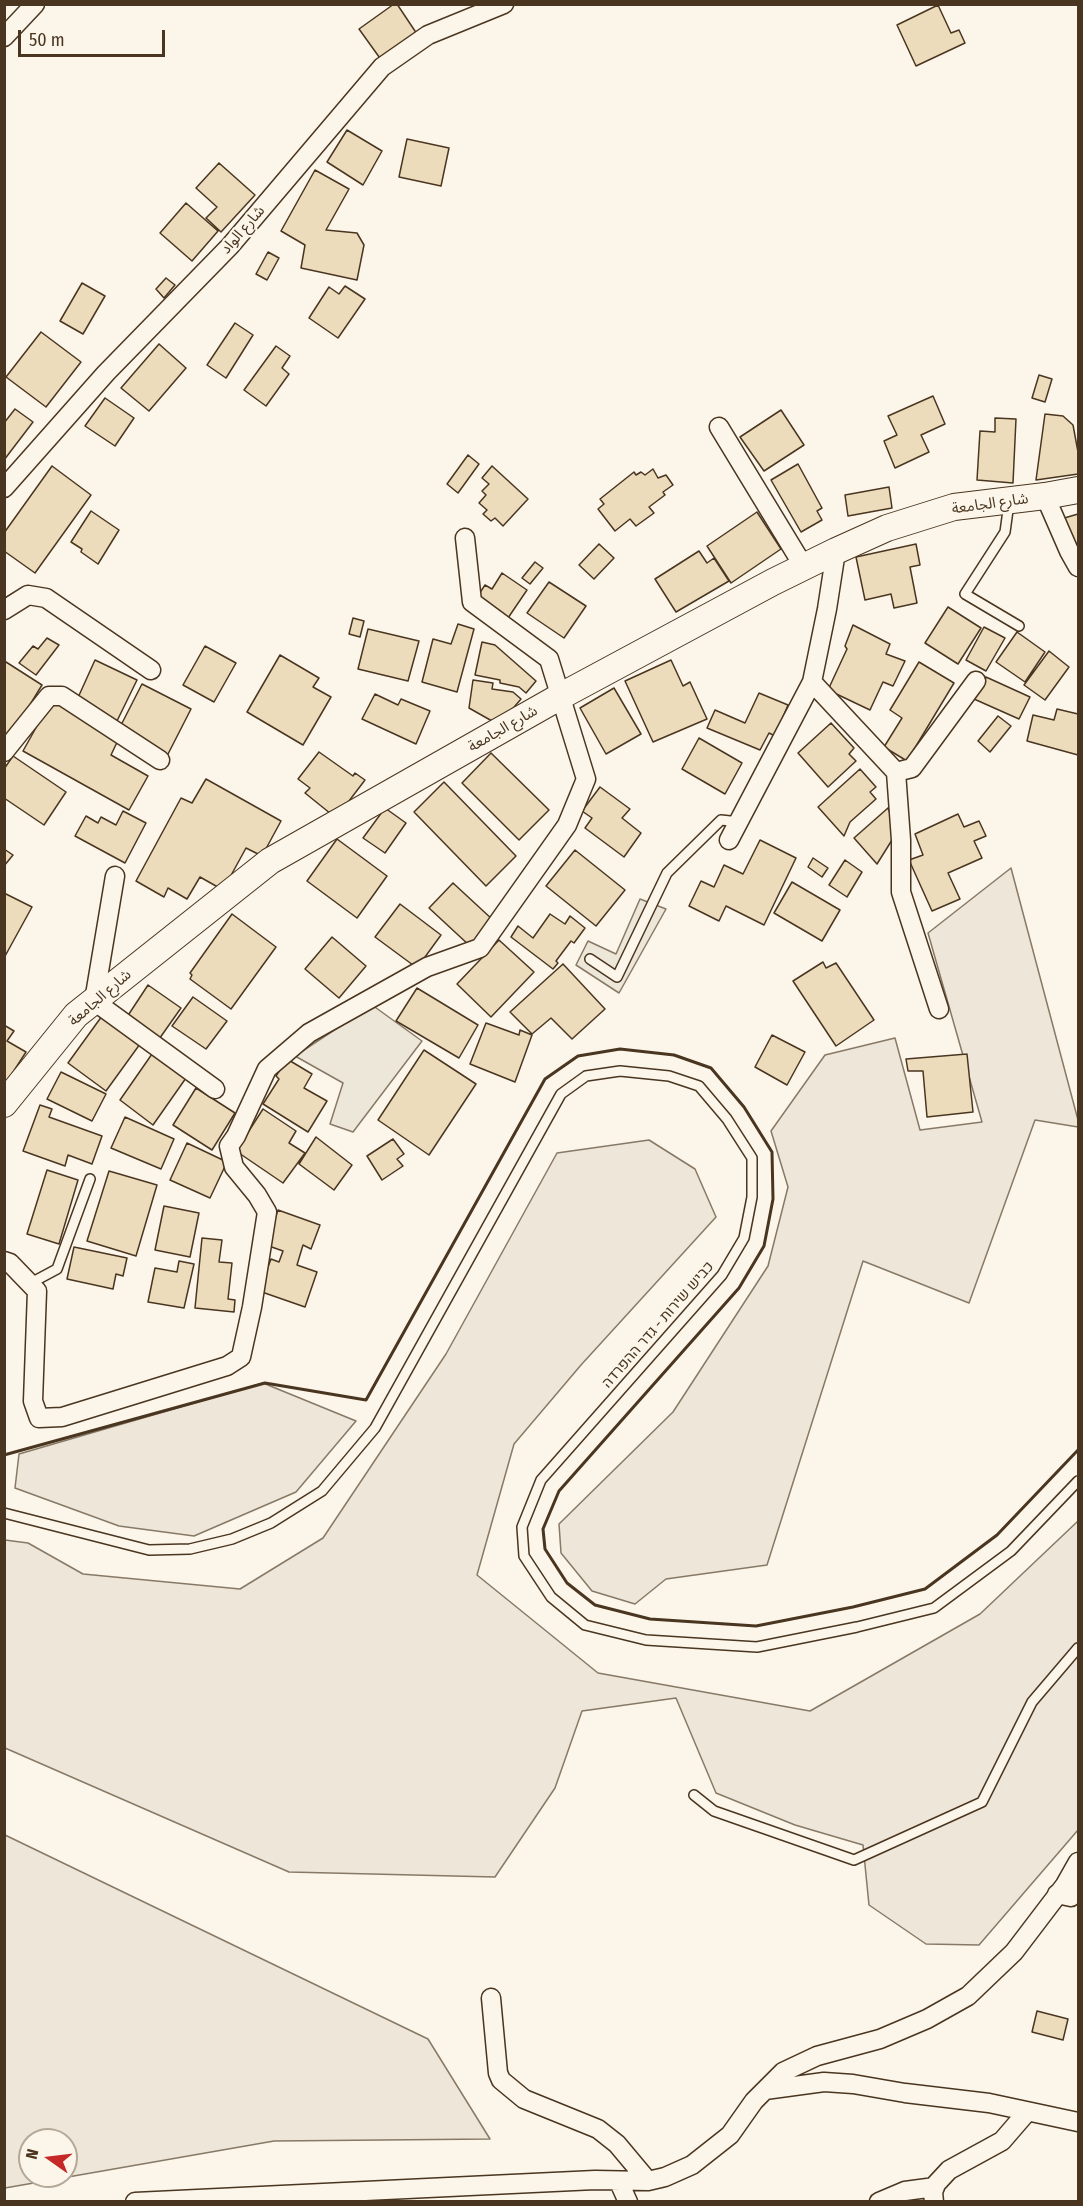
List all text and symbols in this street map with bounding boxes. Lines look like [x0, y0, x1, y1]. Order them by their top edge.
scale bar [21, 18, 168, 56]
text: 50 m [29, 29, 65, 51]
street label: شارع الواد [217, 202, 269, 258]
street label: شارع الجامعة [951, 490, 1029, 518]
street label: شارع الجامعة [465, 702, 541, 756]
street label: شارع الجامعة [65, 966, 135, 1030]
street label: כביש שירות - גדר ההפרדה [598, 1258, 718, 1392]
north arrow [18, 2128, 78, 2188]
text: N [22, 2147, 42, 2161]

